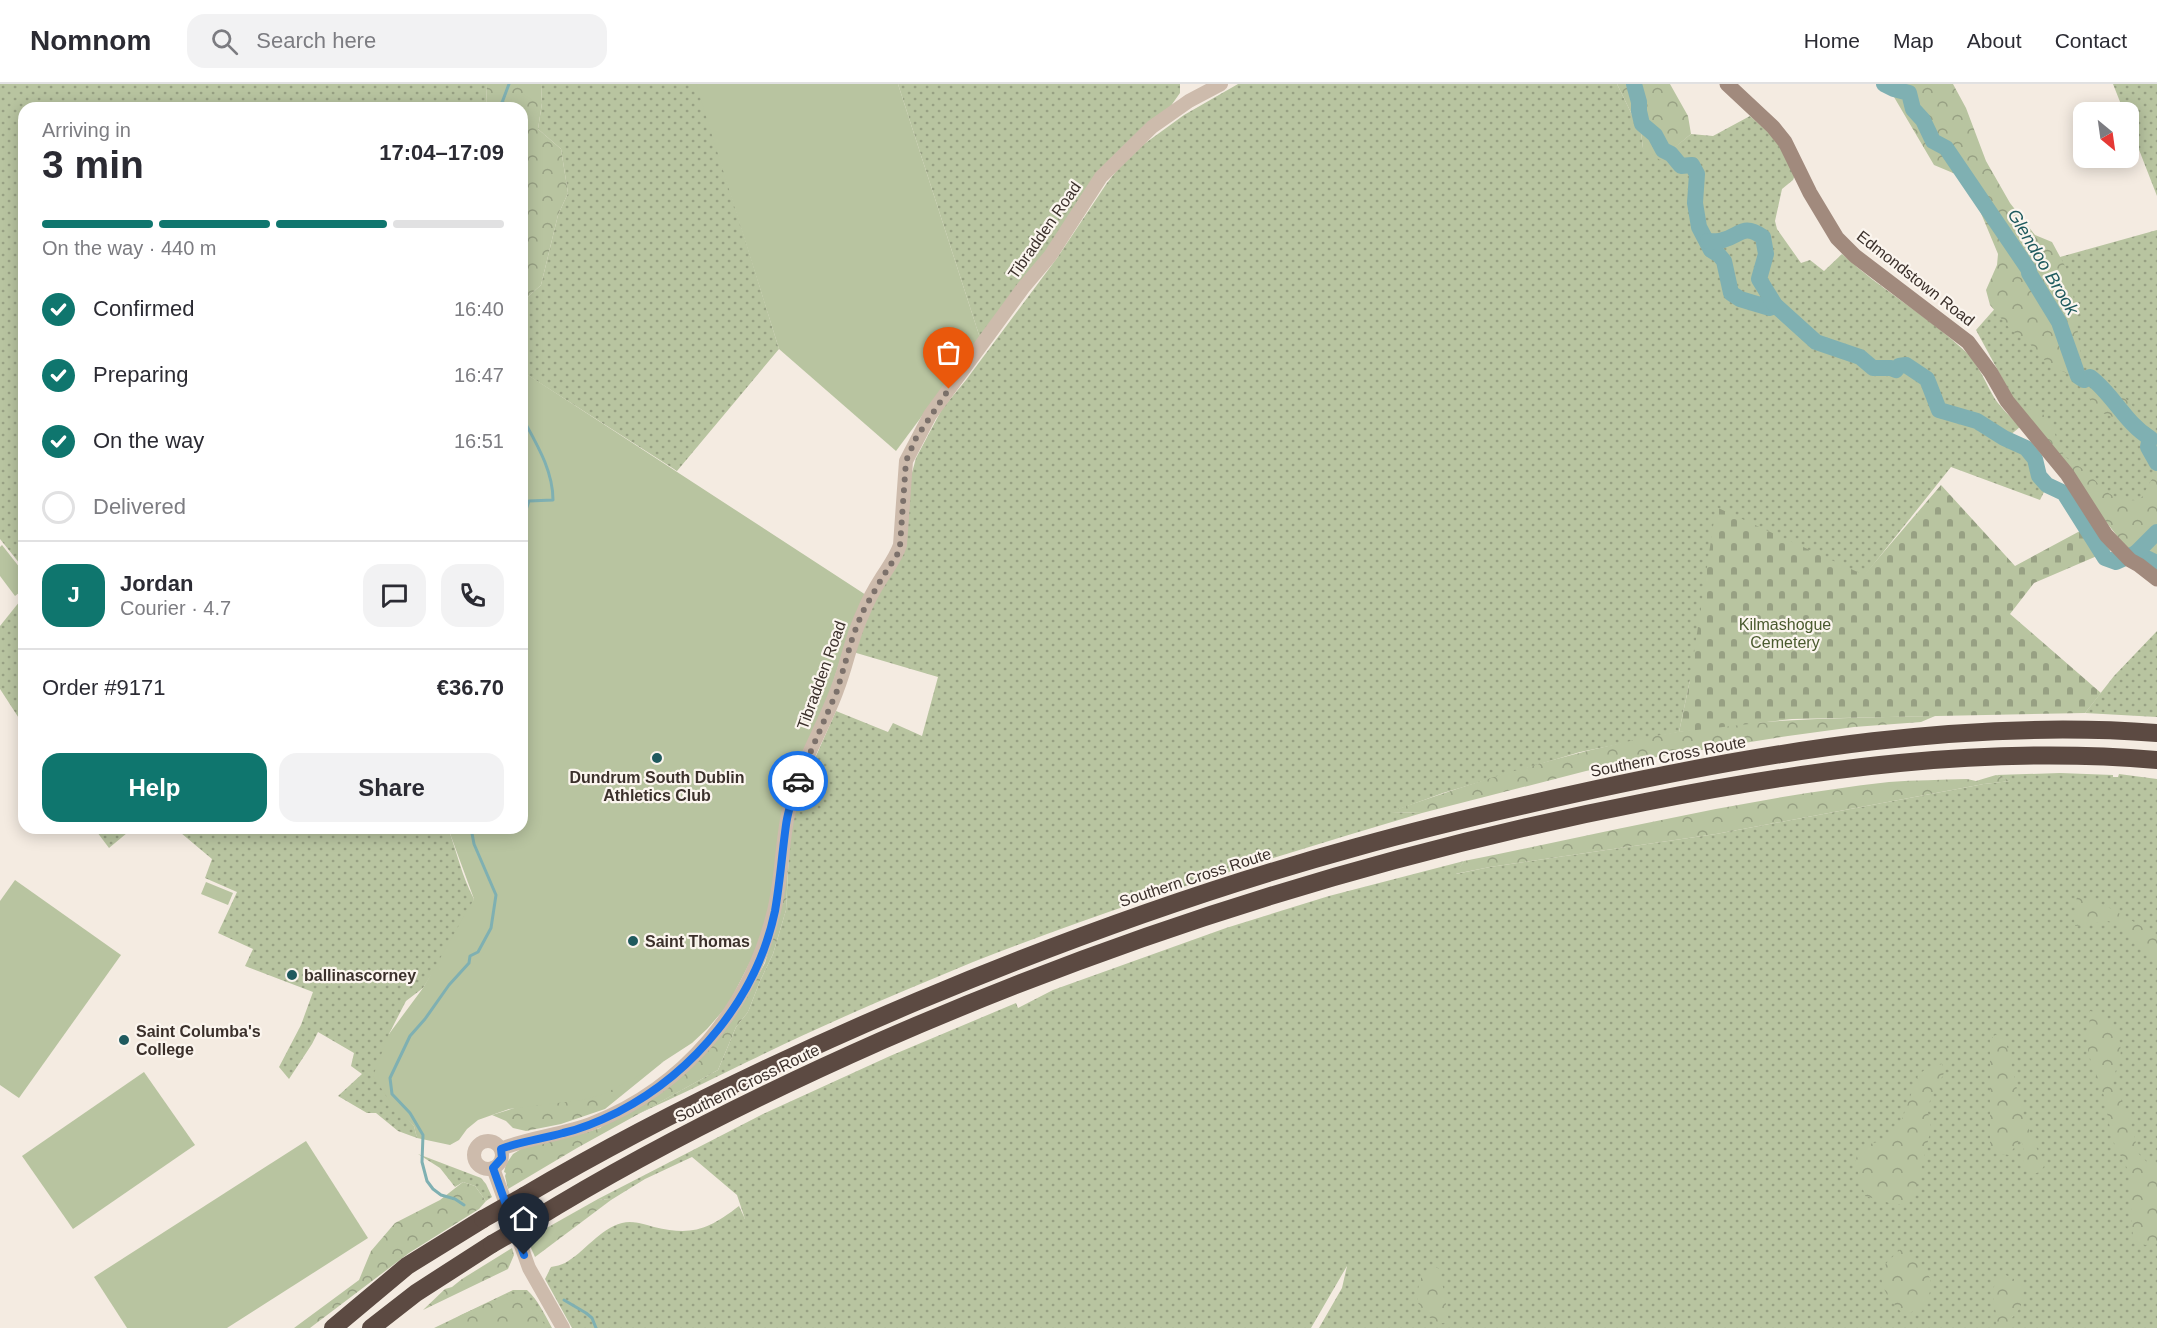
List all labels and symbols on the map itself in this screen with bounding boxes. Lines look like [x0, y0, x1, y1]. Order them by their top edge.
north arrow [2073, 102, 2139, 168]
street label: Tibradden Road [1005, 179, 1084, 282]
water label: Glendoo Brook [2004, 205, 2083, 319]
street label: Edmondstown Road [1854, 227, 1978, 329]
pin [923, 327, 974, 389]
park label: Kilmashogue Cemetery [1739, 616, 1831, 651]
street label: Tibradden Road [794, 619, 849, 732]
street label: Southern Cross Route [1589, 733, 1748, 780]
marker: Dundrum South Dublin Athletics Club [650, 751, 664, 765]
courier [768, 751, 828, 811]
place label: Dundrum South Dublin Athletics Club [569, 769, 745, 804]
street label: Southern Cross Route [1117, 845, 1273, 910]
place label: Saint Thomas [645, 933, 750, 950]
marker: Saint Thomas [626, 934, 640, 948]
place label: ballinascorney [304, 967, 416, 984]
marker: ballinascorney [285, 968, 299, 982]
place label: Saint Columba's College [136, 1023, 261, 1058]
marker: Saint Columba's College [117, 1033, 131, 1047]
street label: Southern Cross Route [672, 1041, 822, 1126]
pin [498, 1193, 549, 1255]

